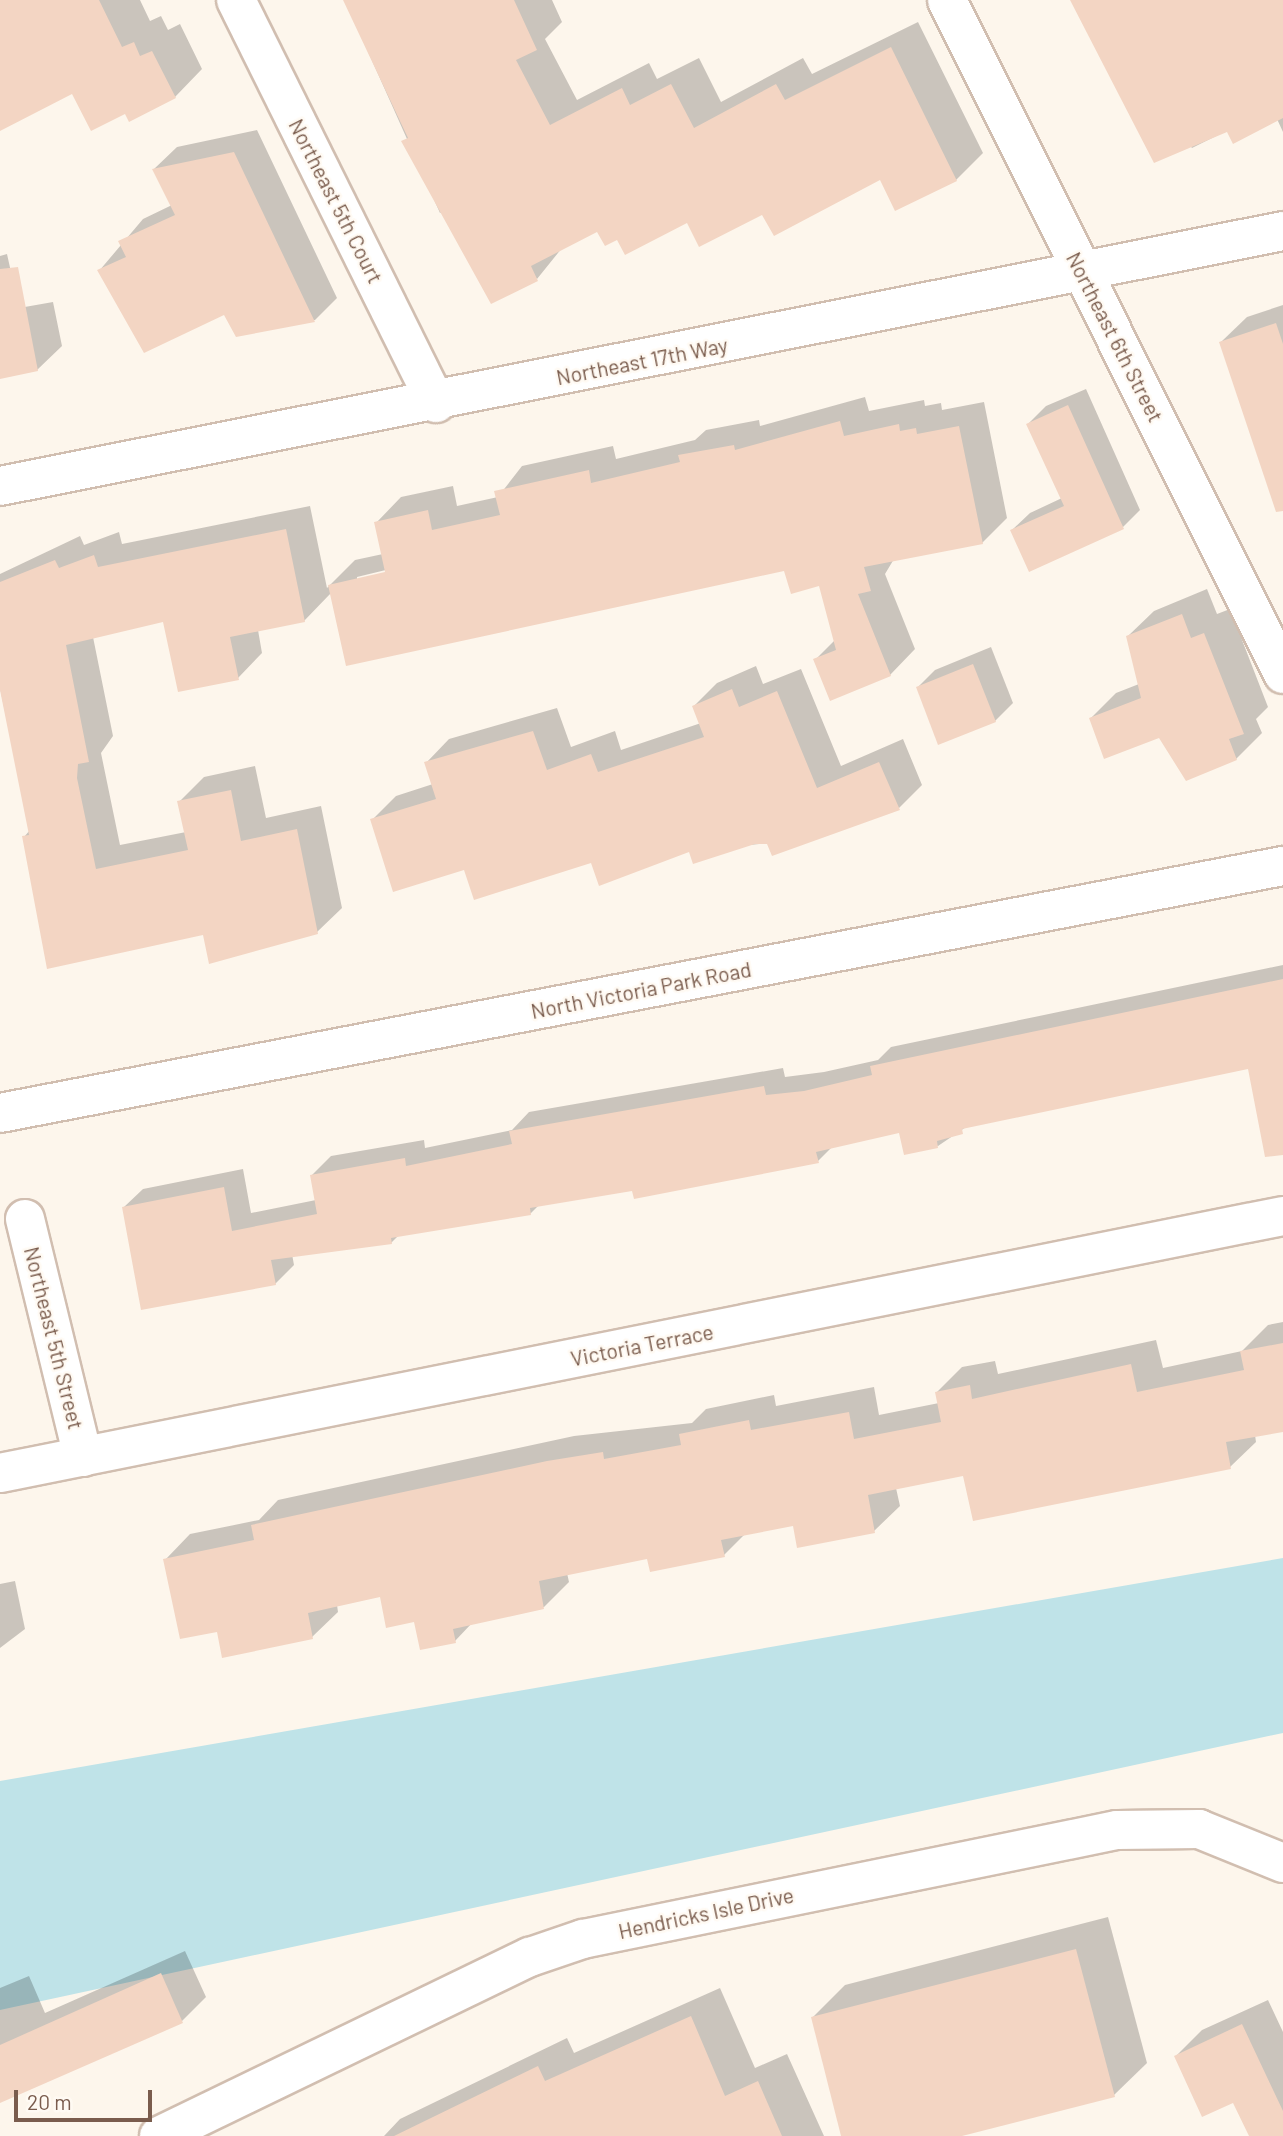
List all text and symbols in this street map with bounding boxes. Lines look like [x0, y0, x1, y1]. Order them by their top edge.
street label: Northeast 5th Court [284, 115, 388, 287]
street label: Northeast 6th Street [1061, 248, 1169, 426]
street label: Northeast 17th Way [554, 332, 730, 390]
street label: North Victoria Park Road [529, 956, 753, 1024]
street label: Northeast 5th Street [19, 1244, 89, 1432]
street label: Victoria Terrace [568, 1319, 716, 1371]
street label: Hendricks Isle Drive [616, 1882, 796, 1944]
scale bar [18, 2076, 156, 2120]
text: 20 m [27, 2089, 72, 2114]

